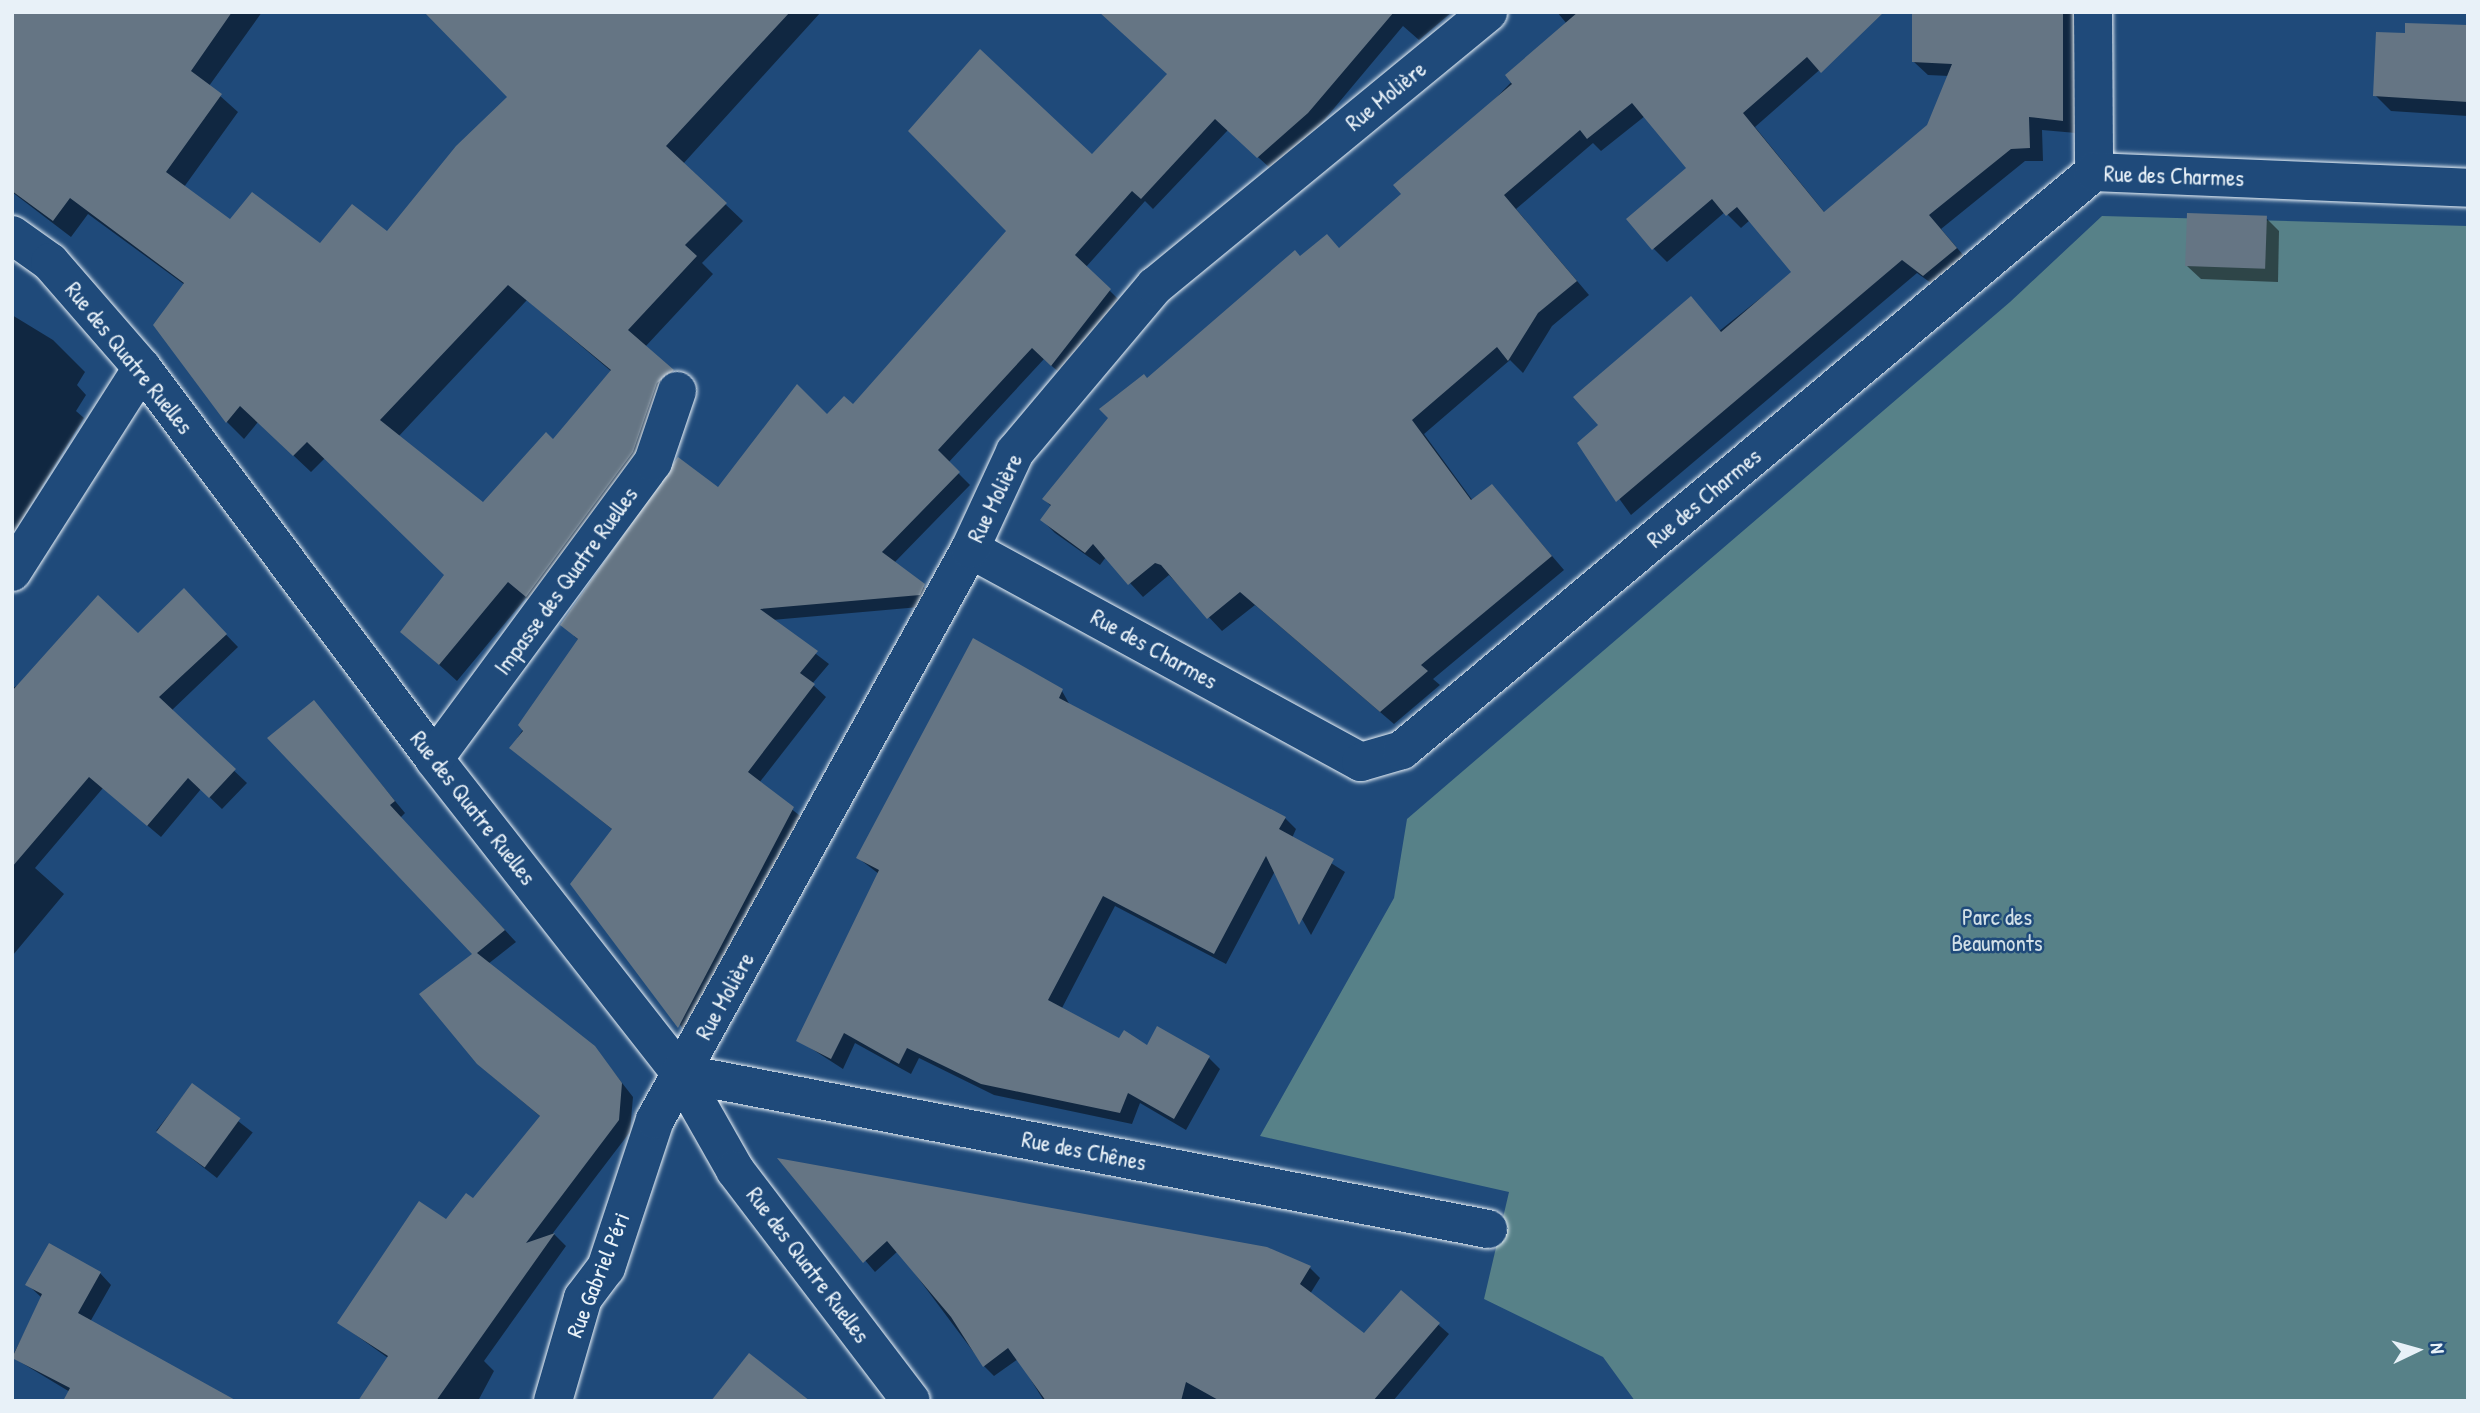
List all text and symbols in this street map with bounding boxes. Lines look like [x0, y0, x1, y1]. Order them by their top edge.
street label: Rue Molière [1340, 55, 1432, 137]
street label: Rue des Charmes [2103, 160, 2245, 192]
street label: Rue des Quatre Ruelles [59, 276, 199, 440]
street label: Rue des Charmes [1641, 442, 1767, 554]
street label: Rue Molière [962, 449, 1028, 547]
street label: Impasse des Quatre Ruelles [489, 482, 643, 680]
street label: Rue des Charmes [1086, 603, 1222, 695]
street label: Rue des Quatre Ruelles [404, 726, 542, 890]
park label: Parc des Beaumonts [1951, 903, 2043, 957]
street label: Rue Molière [690, 948, 760, 1044]
street label: Rue des Chênes [1019, 1125, 1149, 1177]
street label: Rue des Quatre Ruelles [741, 1182, 875, 1348]
street label: Rue Gabriel Péri [560, 1208, 636, 1342]
north arrow [2382, 1315, 2452, 1385]
text: N [2425, 1342, 2451, 1354]

